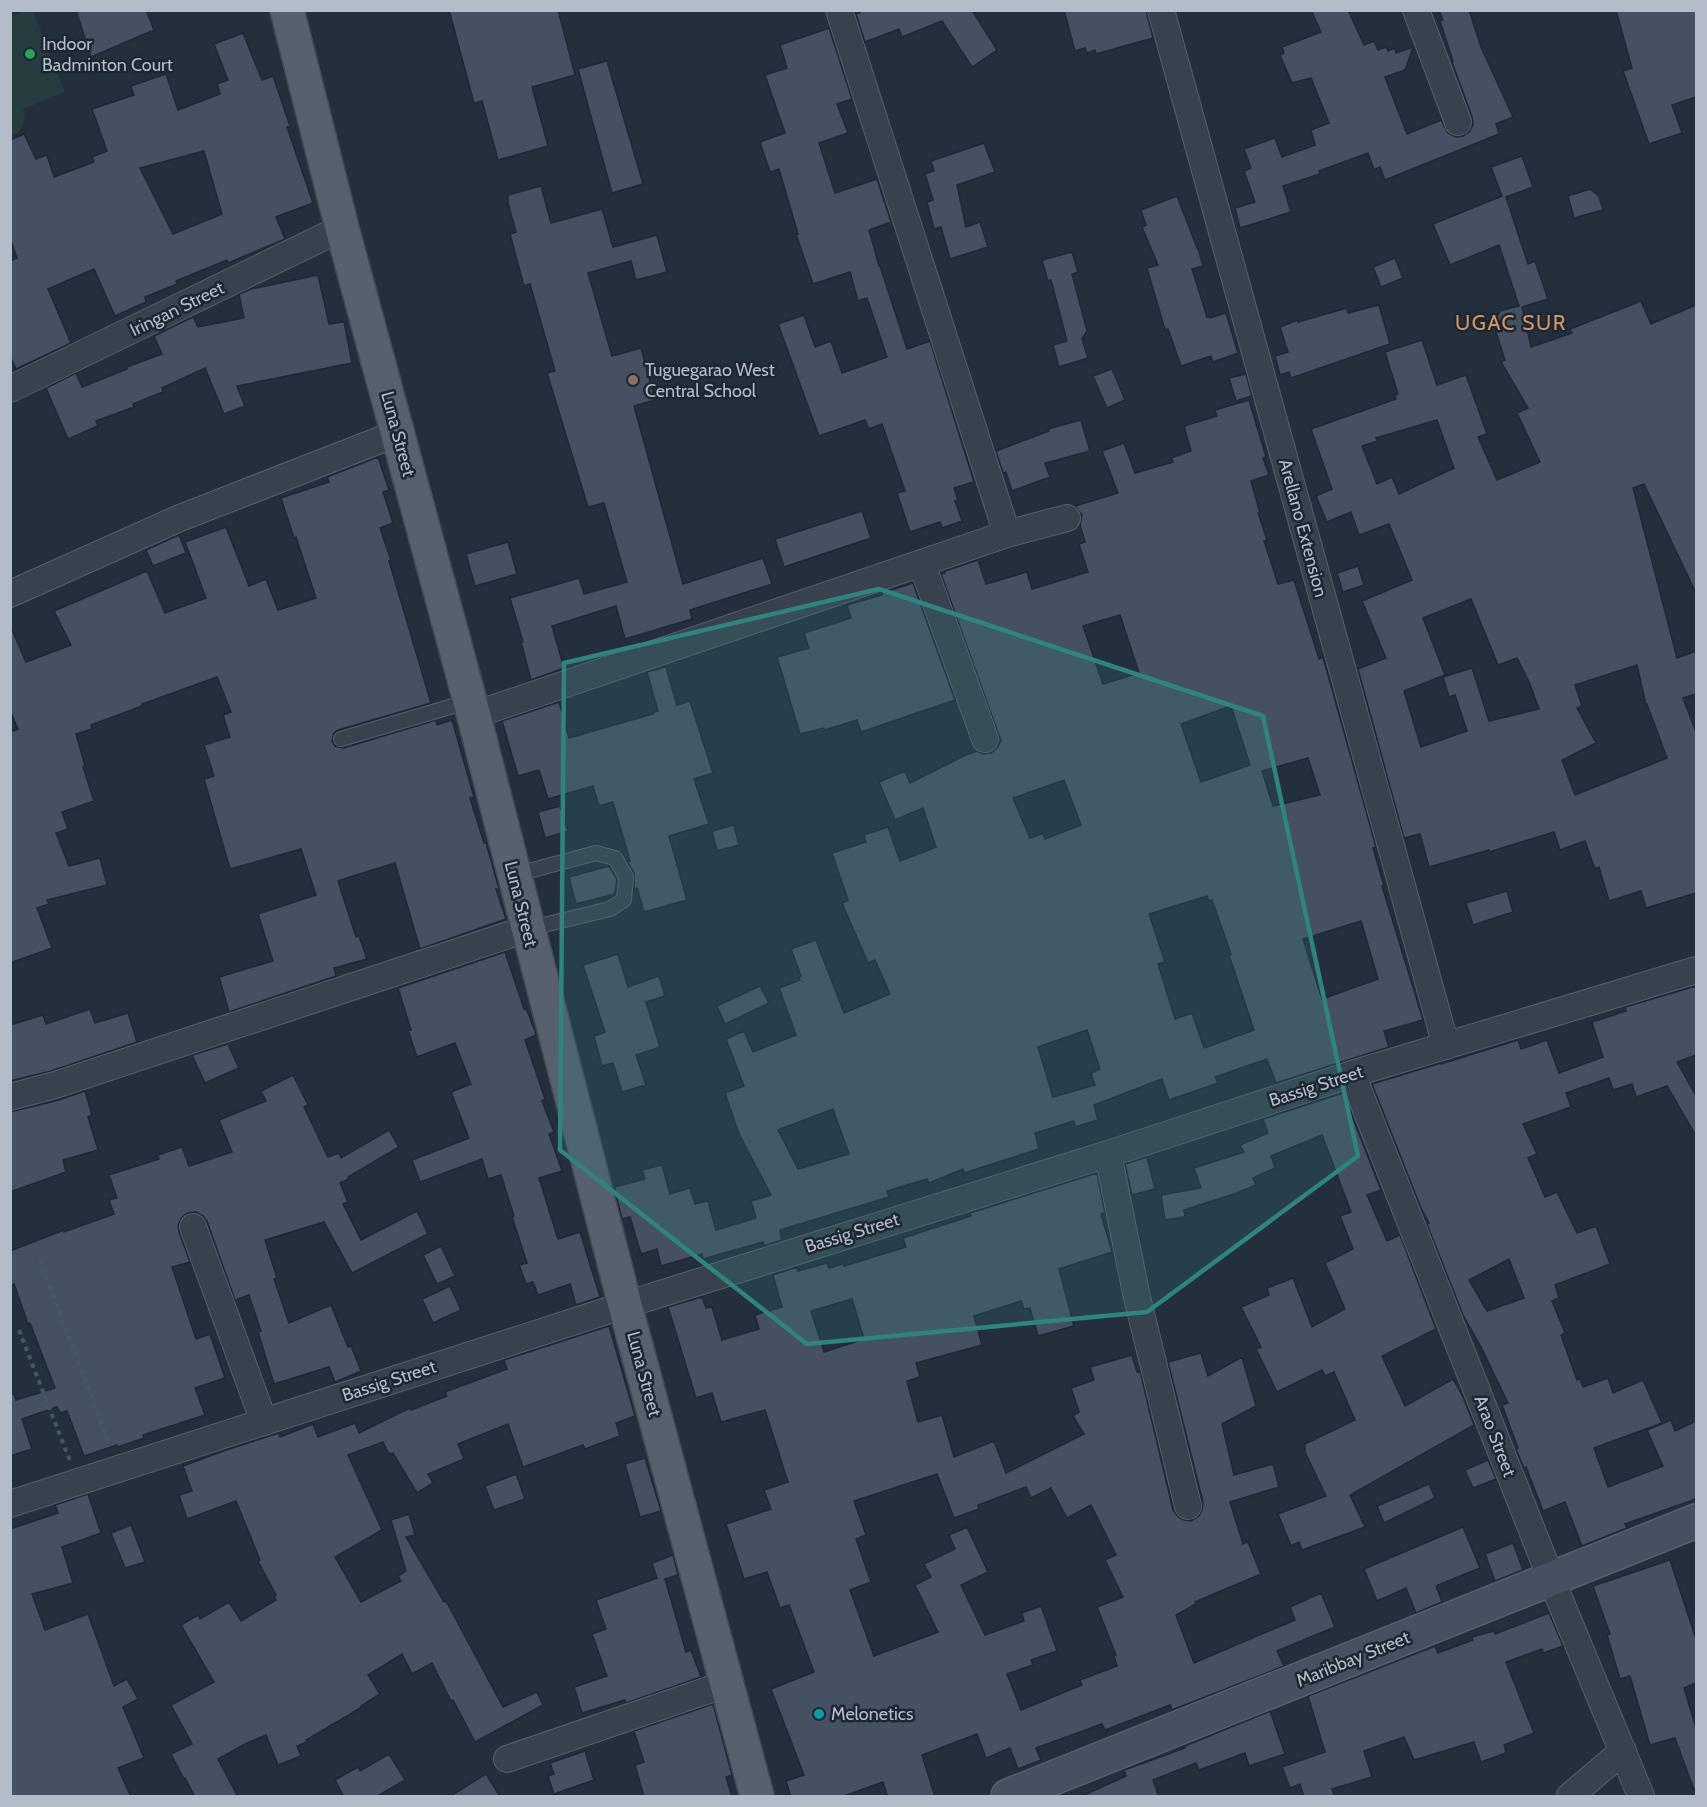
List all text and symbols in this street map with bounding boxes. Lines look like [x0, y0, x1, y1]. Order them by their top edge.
place label: Indoor Badminton Court [42, 33, 173, 76]
marker: Indoor Badminton Court [23, 47, 37, 61]
street label: Iringan Street [126, 277, 228, 341]
district label: UGAC SUR [1455, 310, 1567, 335]
place label: Tuguegarao West Central School [645, 359, 775, 402]
marker: Tuguegarao West Central School [626, 373, 640, 387]
street label: Luna Street [376, 389, 420, 479]
street label: Arellano Extension [1274, 457, 1332, 599]
street label: Luna Street [500, 859, 542, 949]
street label: Bassig Street [1266, 1060, 1366, 1112]
street label: Bassig Street [802, 1208, 902, 1258]
street label: Luna Street [622, 1329, 666, 1419]
street label: Bassig Street [339, 1355, 439, 1407]
street label: Arao Street [1469, 1392, 1521, 1480]
street label: Maribbay Street [1293, 1626, 1413, 1692]
place label: Melonetics [831, 1703, 913, 1725]
marker: Melonetics [812, 1707, 826, 1721]

